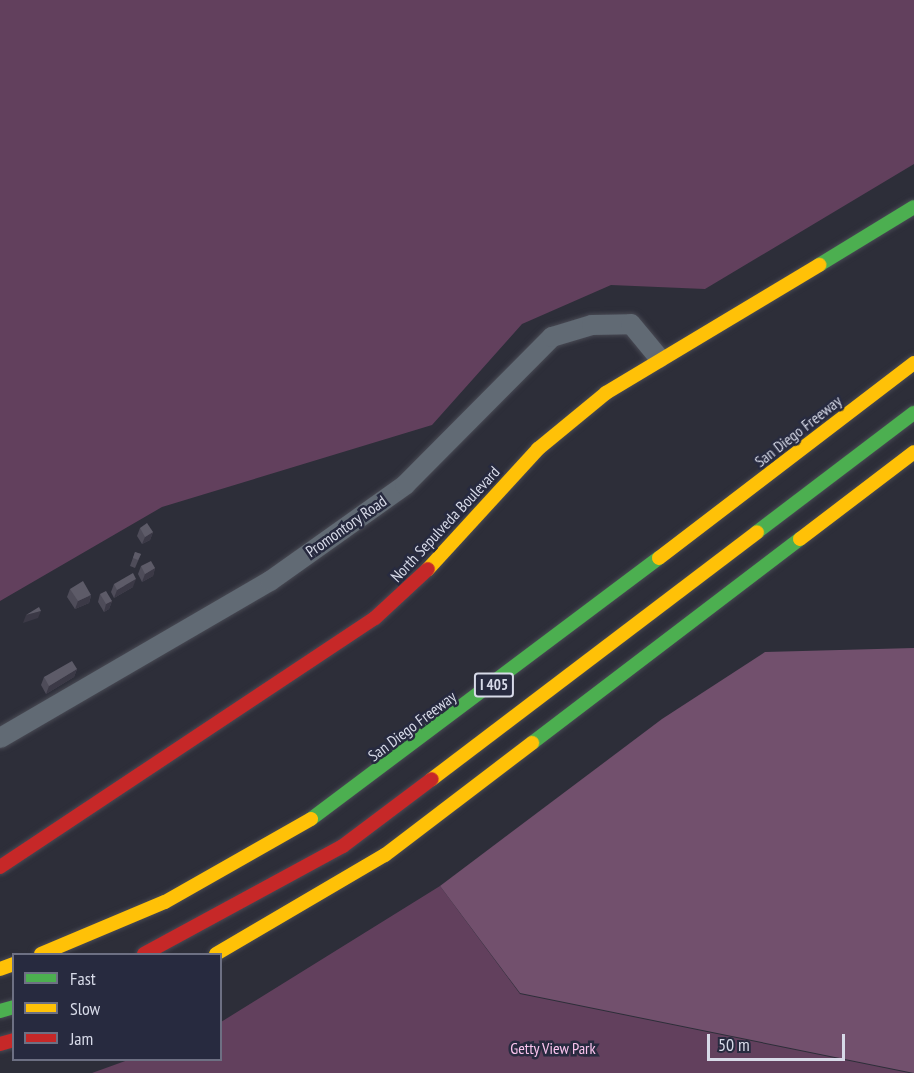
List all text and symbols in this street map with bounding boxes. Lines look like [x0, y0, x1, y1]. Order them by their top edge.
street label: San Diego Freeway [751, 391, 845, 471]
street label: North Sepulveda Boulevard [386, 462, 504, 586]
street label: Promontory Road [302, 491, 390, 561]
road number: I 405 [473, 673, 515, 697]
street label: San Diego Freeway [364, 687, 460, 765]
legend [12, 953, 222, 1061]
text: Fast [70, 967, 96, 990]
text: Slow [70, 997, 100, 1020]
scale bar [710, 1022, 848, 1060]
text: Jam [70, 1027, 93, 1050]
text: 50 m [718, 1033, 750, 1056]
park label: Getty View Park [510, 1038, 596, 1058]

